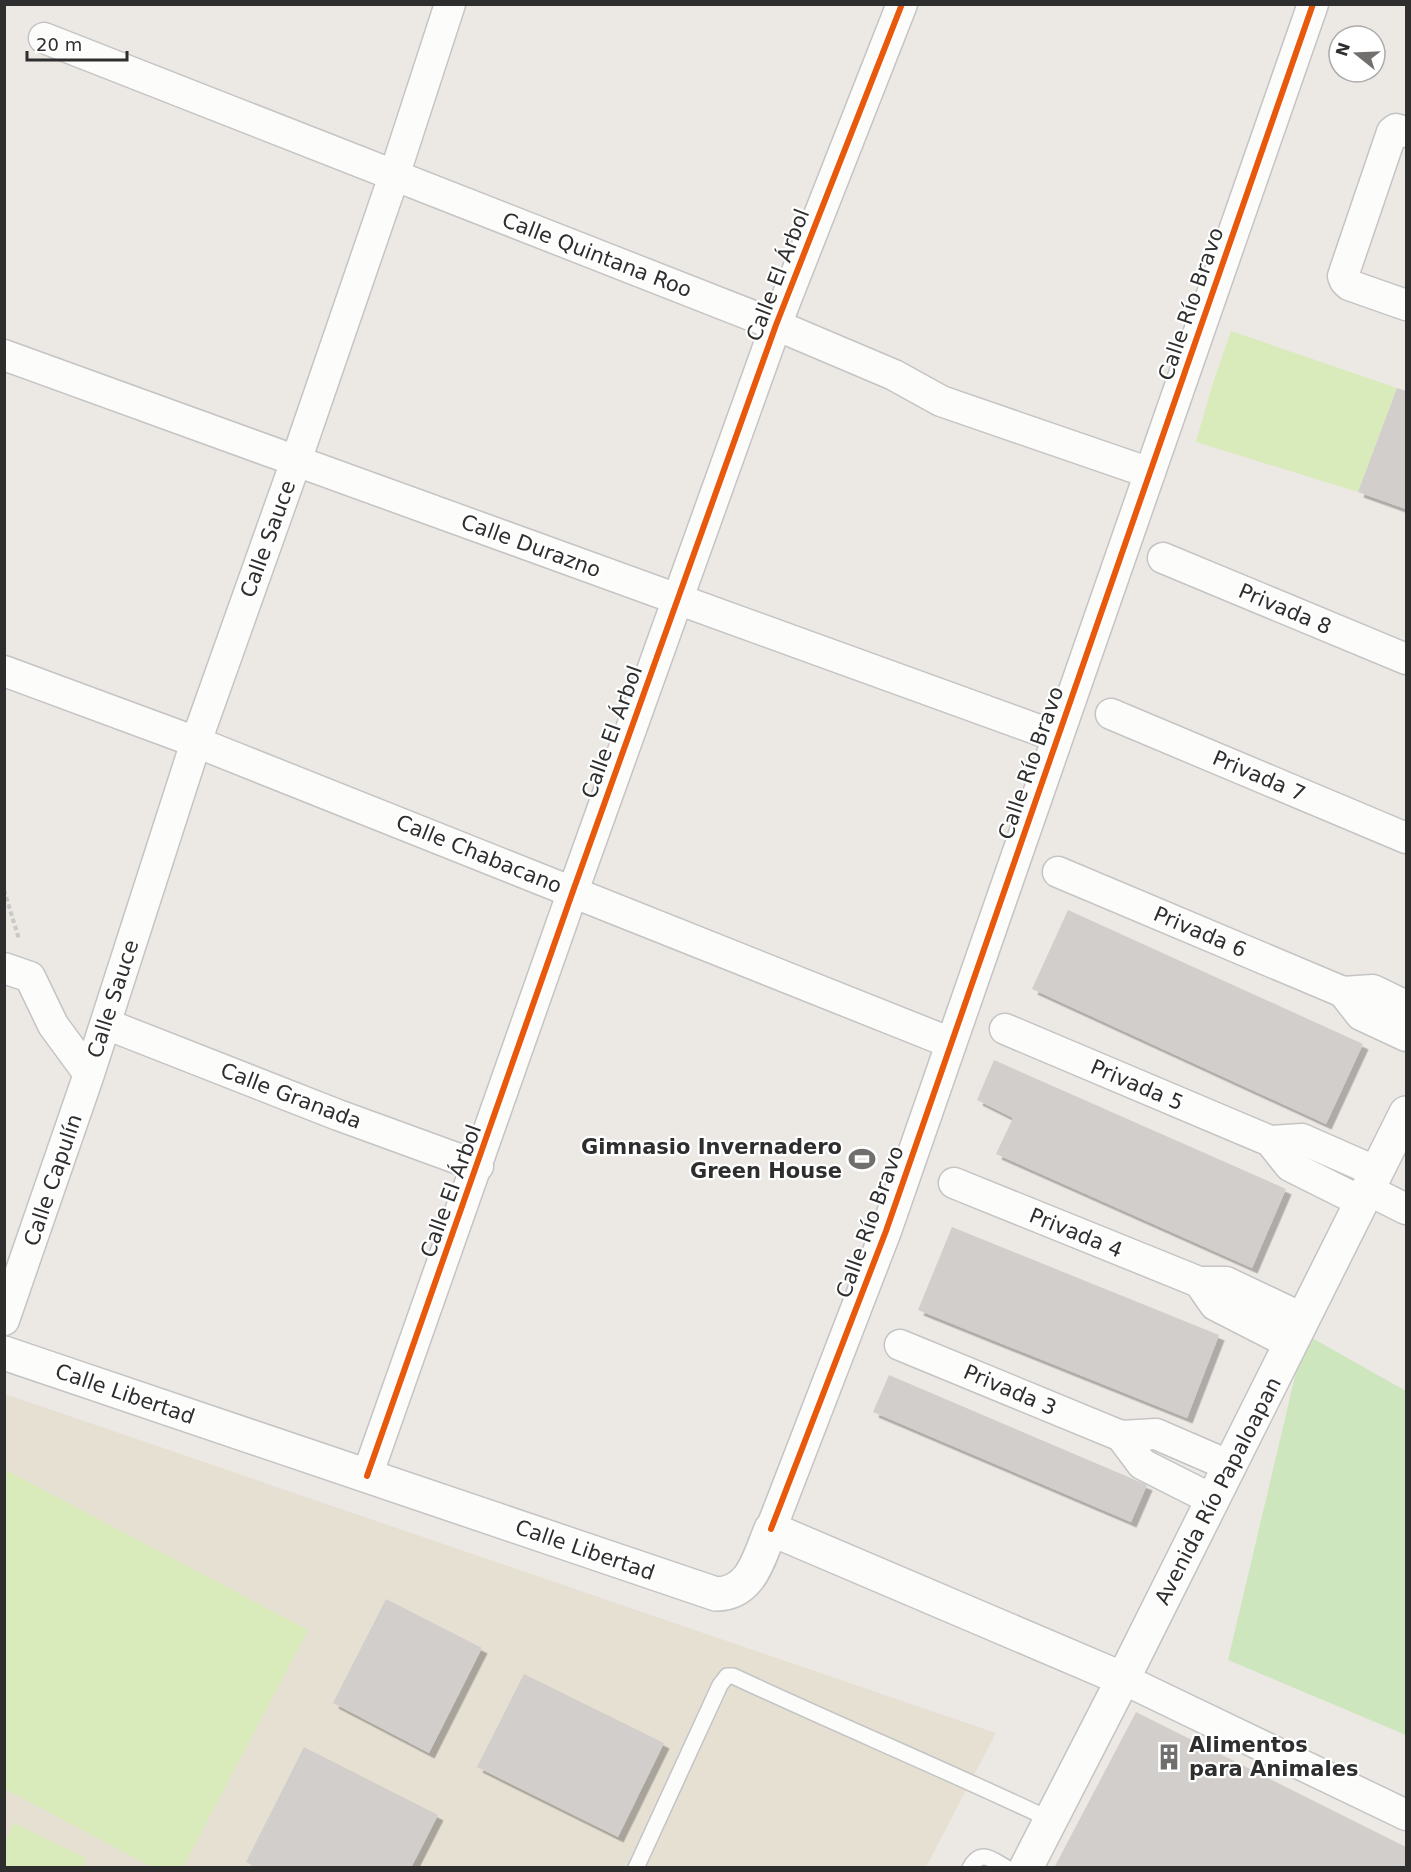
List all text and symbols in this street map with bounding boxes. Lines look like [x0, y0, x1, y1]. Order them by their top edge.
scale bar [27, 24, 128, 62]
north arrow [1327, 24, 1387, 84]
text: 20 m [36, 34, 82, 55]
text: N [1332, 40, 1354, 59]
street label: Calle El Árbol [741, 205, 814, 344]
street label: Calle Quintana Roo [499, 208, 695, 302]
street label: Calle Río Bravo [1154, 224, 1228, 384]
street label: Calle Sauce [236, 477, 300, 601]
street label: Calle Durazno [458, 510, 604, 582]
street label: Privada 8 [1235, 579, 1335, 639]
street label: Calle El Árbol [576, 662, 647, 802]
street label: Calle Río Bravo [994, 683, 1068, 843]
street label: Privada 7 [1209, 746, 1309, 806]
street label: Calle Chabacano [393, 810, 565, 898]
street label: Privada 6 [1150, 902, 1250, 962]
street label: Calle Sauce [83, 937, 143, 1061]
street label: Privada 5 [1087, 1055, 1187, 1115]
street label: Calle Granada [217, 1058, 365, 1134]
street label: Calle Capulín [19, 1111, 87, 1249]
street label: Calle El Árbol [415, 1121, 486, 1261]
place label: Gimnasio Invernadero Green House [581, 1135, 842, 1183]
street label: Calle Río Bravo [831, 1143, 909, 1301]
sports icon: Gimnasio Invernadero Green House [847, 1144, 877, 1174]
street label: Privada 4 [1026, 1203, 1126, 1263]
street label: Calle Libertad [52, 1359, 198, 1429]
street label: Privada 3 [960, 1360, 1060, 1420]
street label: Avenida Río Papaloapan [1150, 1373, 1286, 1609]
street label: Calle Libertad [512, 1515, 658, 1585]
place label: Alimentos para Animales [1189, 1733, 1358, 1781]
building icon: Alimentos para Animales [1154, 1742, 1184, 1772]

